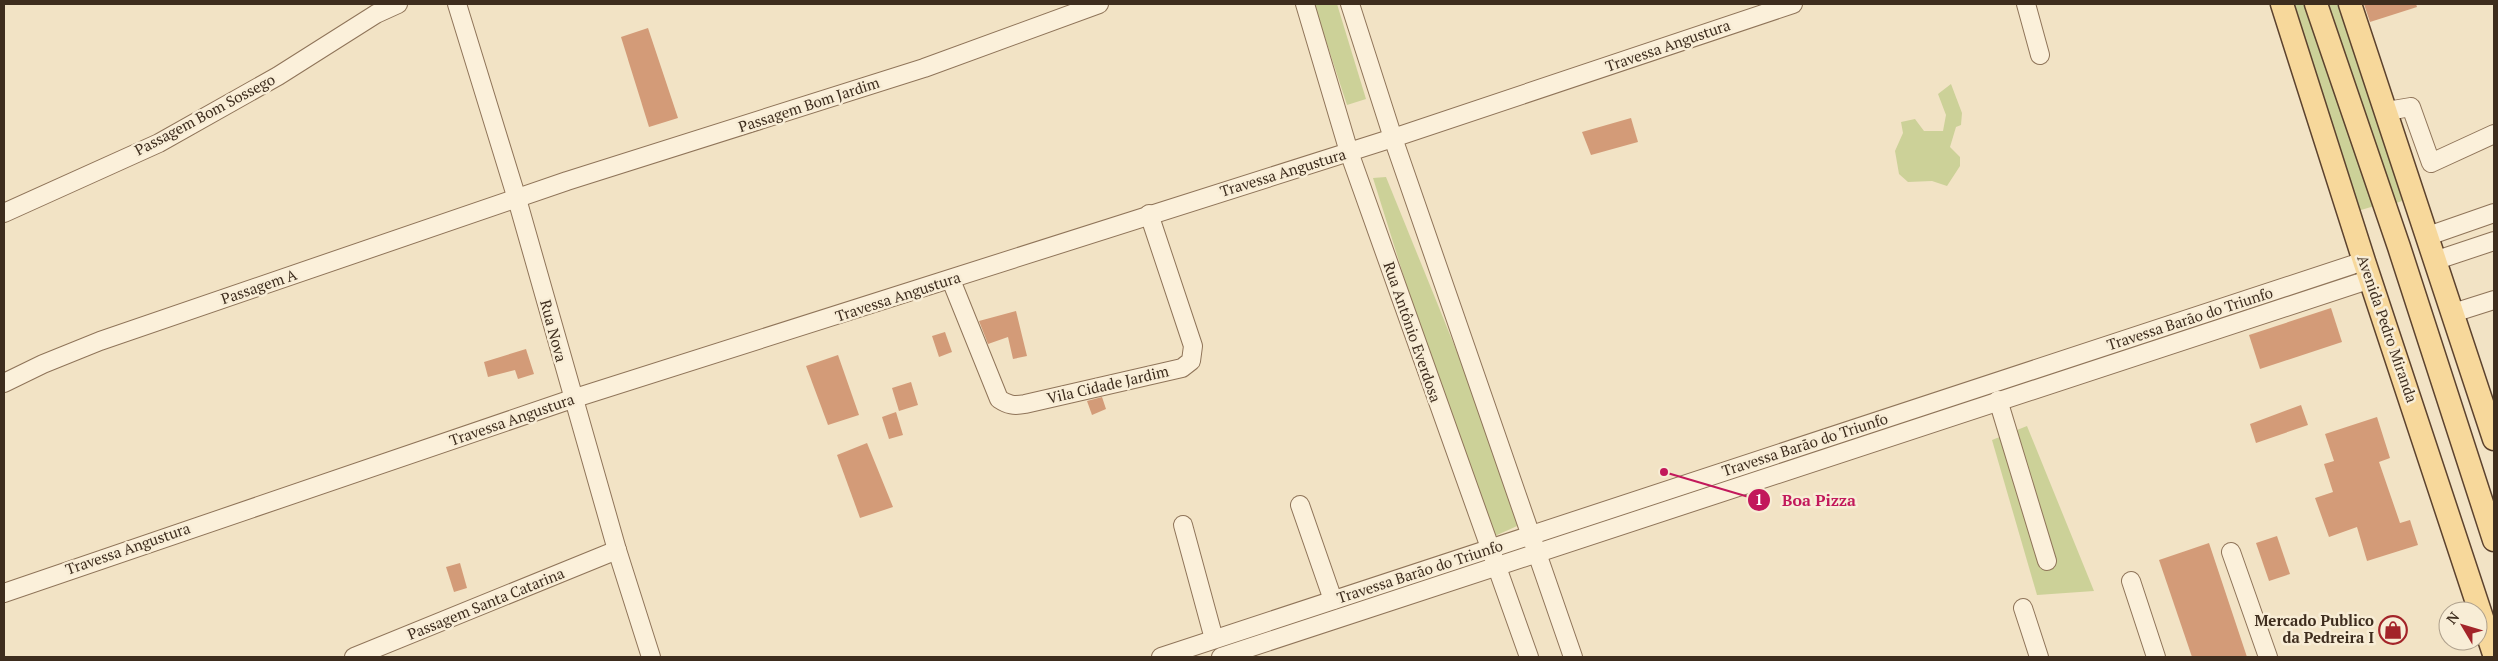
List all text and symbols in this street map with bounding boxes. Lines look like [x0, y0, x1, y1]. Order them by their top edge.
street label: Travessa Angustura [1603, 14, 1733, 76]
street label: Passagem Bom Sossego [131, 69, 278, 160]
street label: Passagem Bom Jardim [735, 72, 882, 136]
street label: Travessa Angustura [1217, 143, 1348, 201]
street label: Avenida Pedro Miranda [2353, 252, 2423, 405]
street label: Rua Antônio Everdosa [1379, 259, 1447, 405]
street label: Passagem A [218, 263, 300, 308]
street label: Travessa Angustura [832, 266, 963, 326]
street label: Travessa Barão do Triunfo [2104, 282, 2275, 354]
street label: Rua Nova [536, 297, 572, 364]
street label: Vila Cidade Jardim [1045, 360, 1171, 408]
street label: Travessa Angustura [447, 388, 577, 450]
street label: Travessa Barão do Triunfo [1719, 408, 1890, 480]
callout: Boa Pizza [1747, 485, 1866, 516]
text: 1 [1755, 489, 1763, 509]
text: Boa Pizza [1782, 489, 1856, 511]
street label: Travessa Angustura [63, 517, 193, 579]
street label: Travessa Barão do Triunfo [1334, 535, 1505, 607]
street label: Passagem Santa Catarina [404, 562, 567, 644]
north arrow [2438, 601, 2488, 651]
text: N [2442, 607, 2463, 628]
place label: Mercado Publico da Pedreira I [2254, 610, 2374, 647]
shop icon: Mercado Publico da Pedreira I [2378, 615, 2408, 645]

